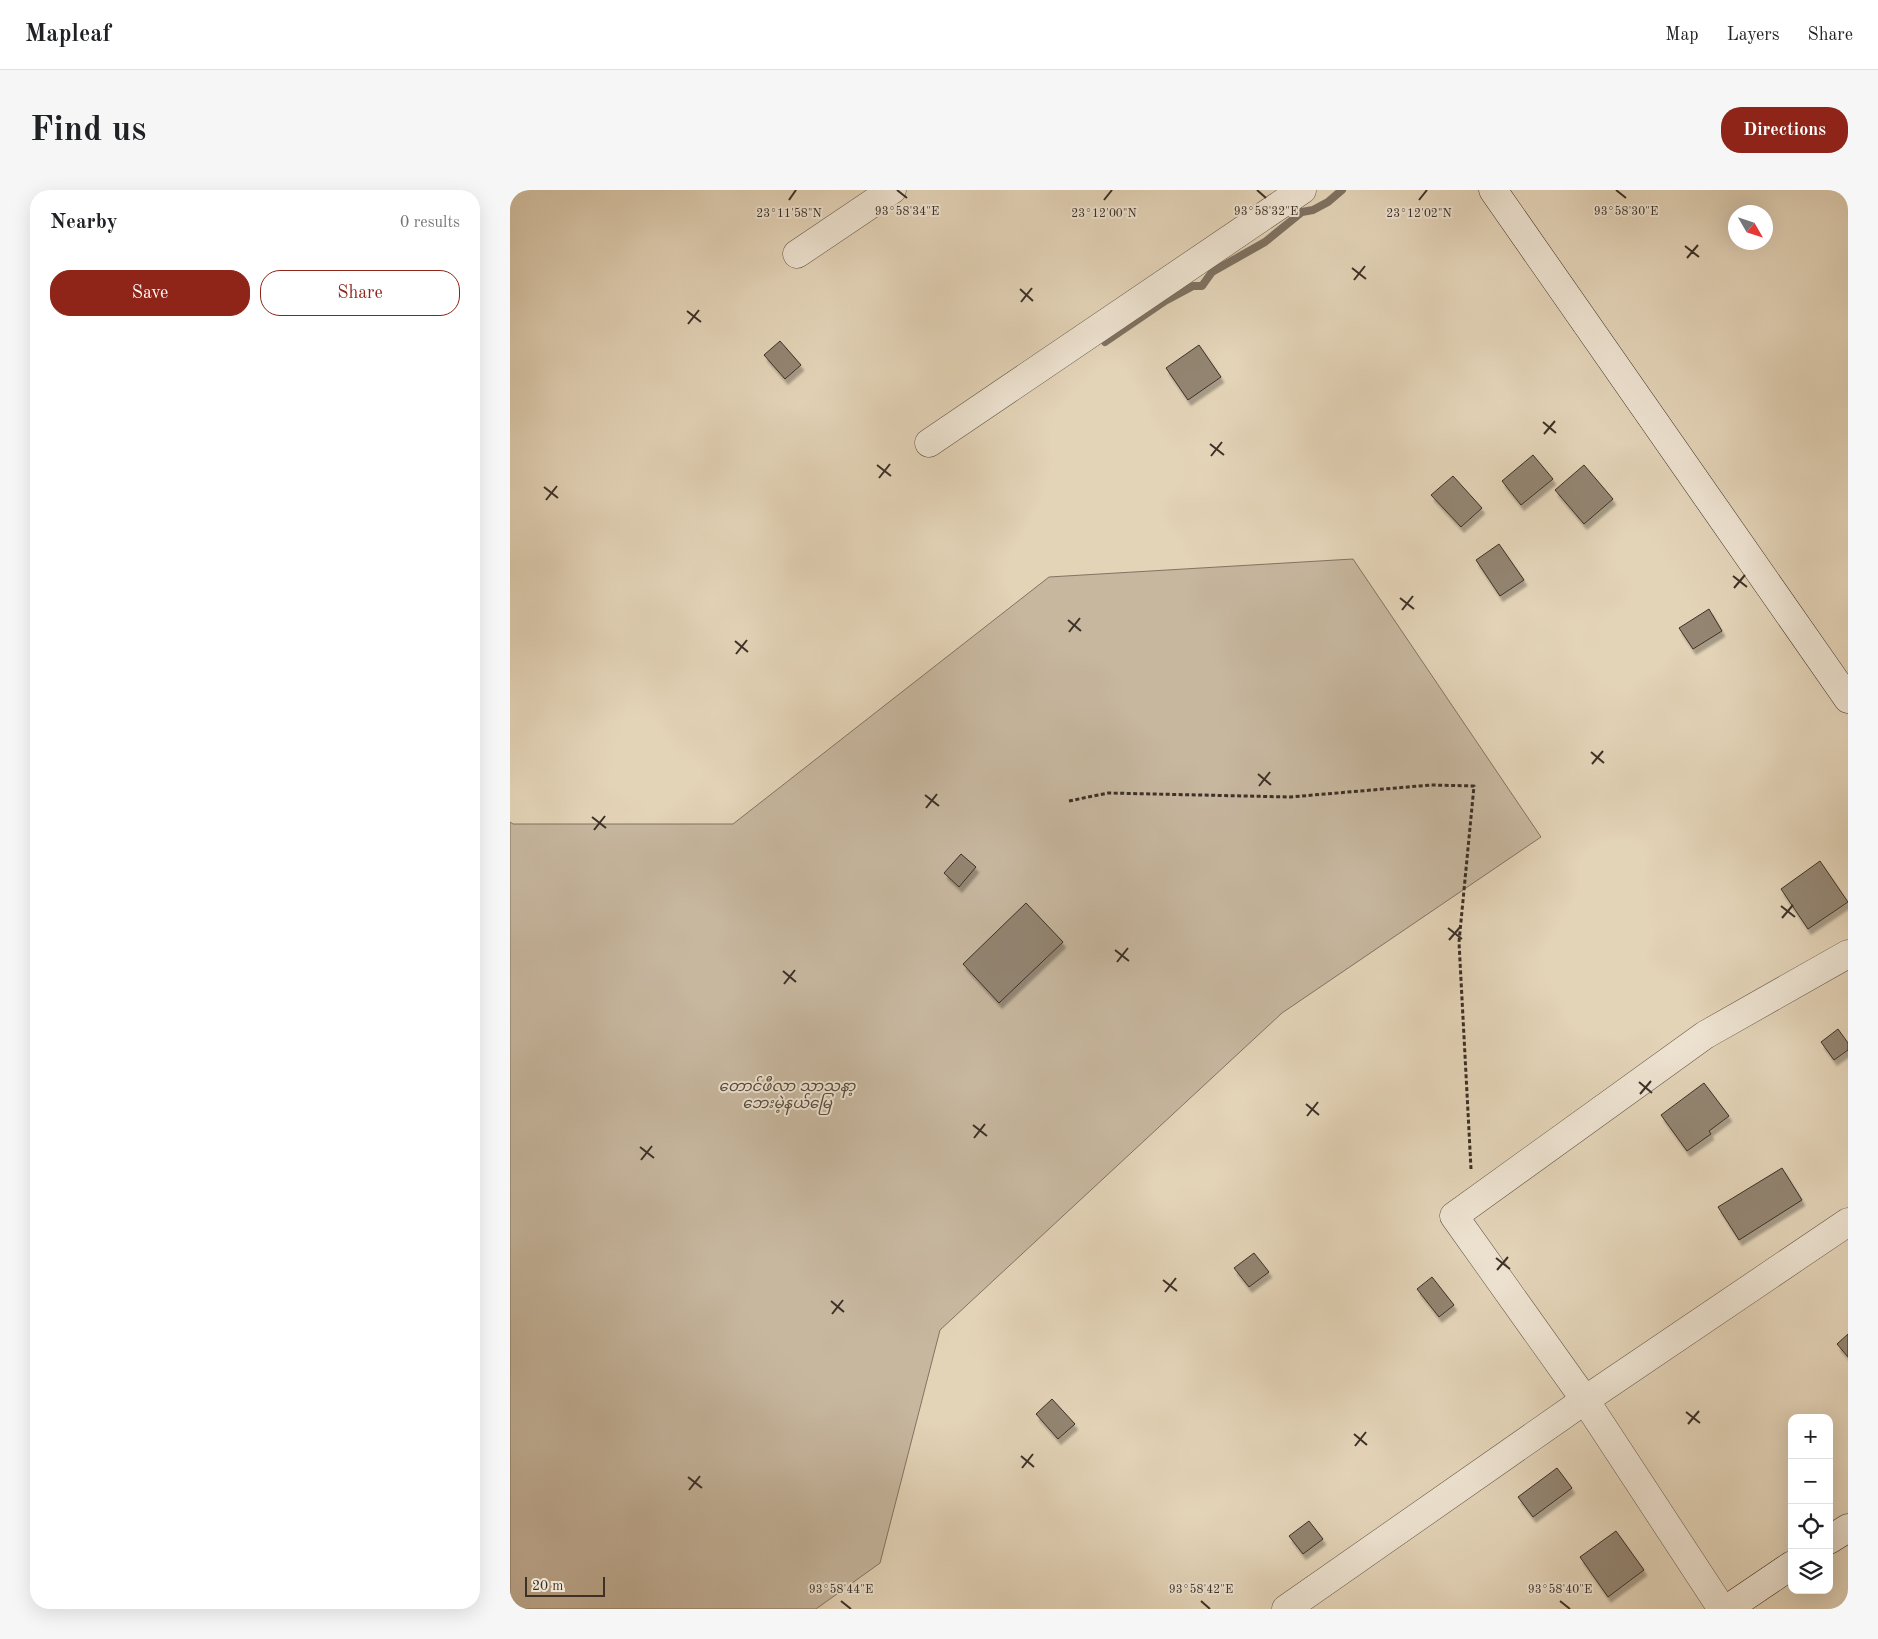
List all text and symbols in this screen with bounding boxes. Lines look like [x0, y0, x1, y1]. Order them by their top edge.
text: Mapleaf [25, 23, 111, 47]
text: Map [1665, 26, 1699, 44]
text: Layers [1727, 26, 1779, 44]
text: Share [1807, 26, 1853, 44]
button: Directions [1721, 107, 1848, 153]
text: Find us [30, 113, 146, 148]
text: 93°58'34"E [875, 205, 939, 218]
text: 93°58'32"E [1234, 205, 1298, 218]
text: 93°58'30"E [1594, 205, 1658, 218]
north arrow [1728, 205, 1773, 250]
text: 23°11'58"N [756, 207, 822, 220]
text: 23°12'00"N [1071, 208, 1137, 220]
text: 23°12'02"N [1386, 208, 1452, 220]
text: Nearby [50, 212, 118, 233]
text: 0 results [400, 215, 460, 231]
button: Save [50, 270, 250, 316]
button: Share [260, 270, 460, 316]
park label: တောင်ဖီလာ သာသနာ့ ဘေးမဲ့နယ်မြေ [719, 1075, 857, 1115]
map controls [1788, 1414, 1833, 1594]
button: + [1788, 1414, 1833, 1459]
button: − [1788, 1459, 1833, 1504]
button: locate [1788, 1504, 1833, 1549]
button: layers [1788, 1549, 1833, 1594]
scale bar [525, 1574, 605, 1597]
text: 20 m [532, 1579, 563, 1593]
text: 93°58'44"E [809, 1583, 873, 1596]
text: 93°58'42"E [1169, 1583, 1233, 1596]
text: 93°58'40"E [1528, 1583, 1592, 1596]

